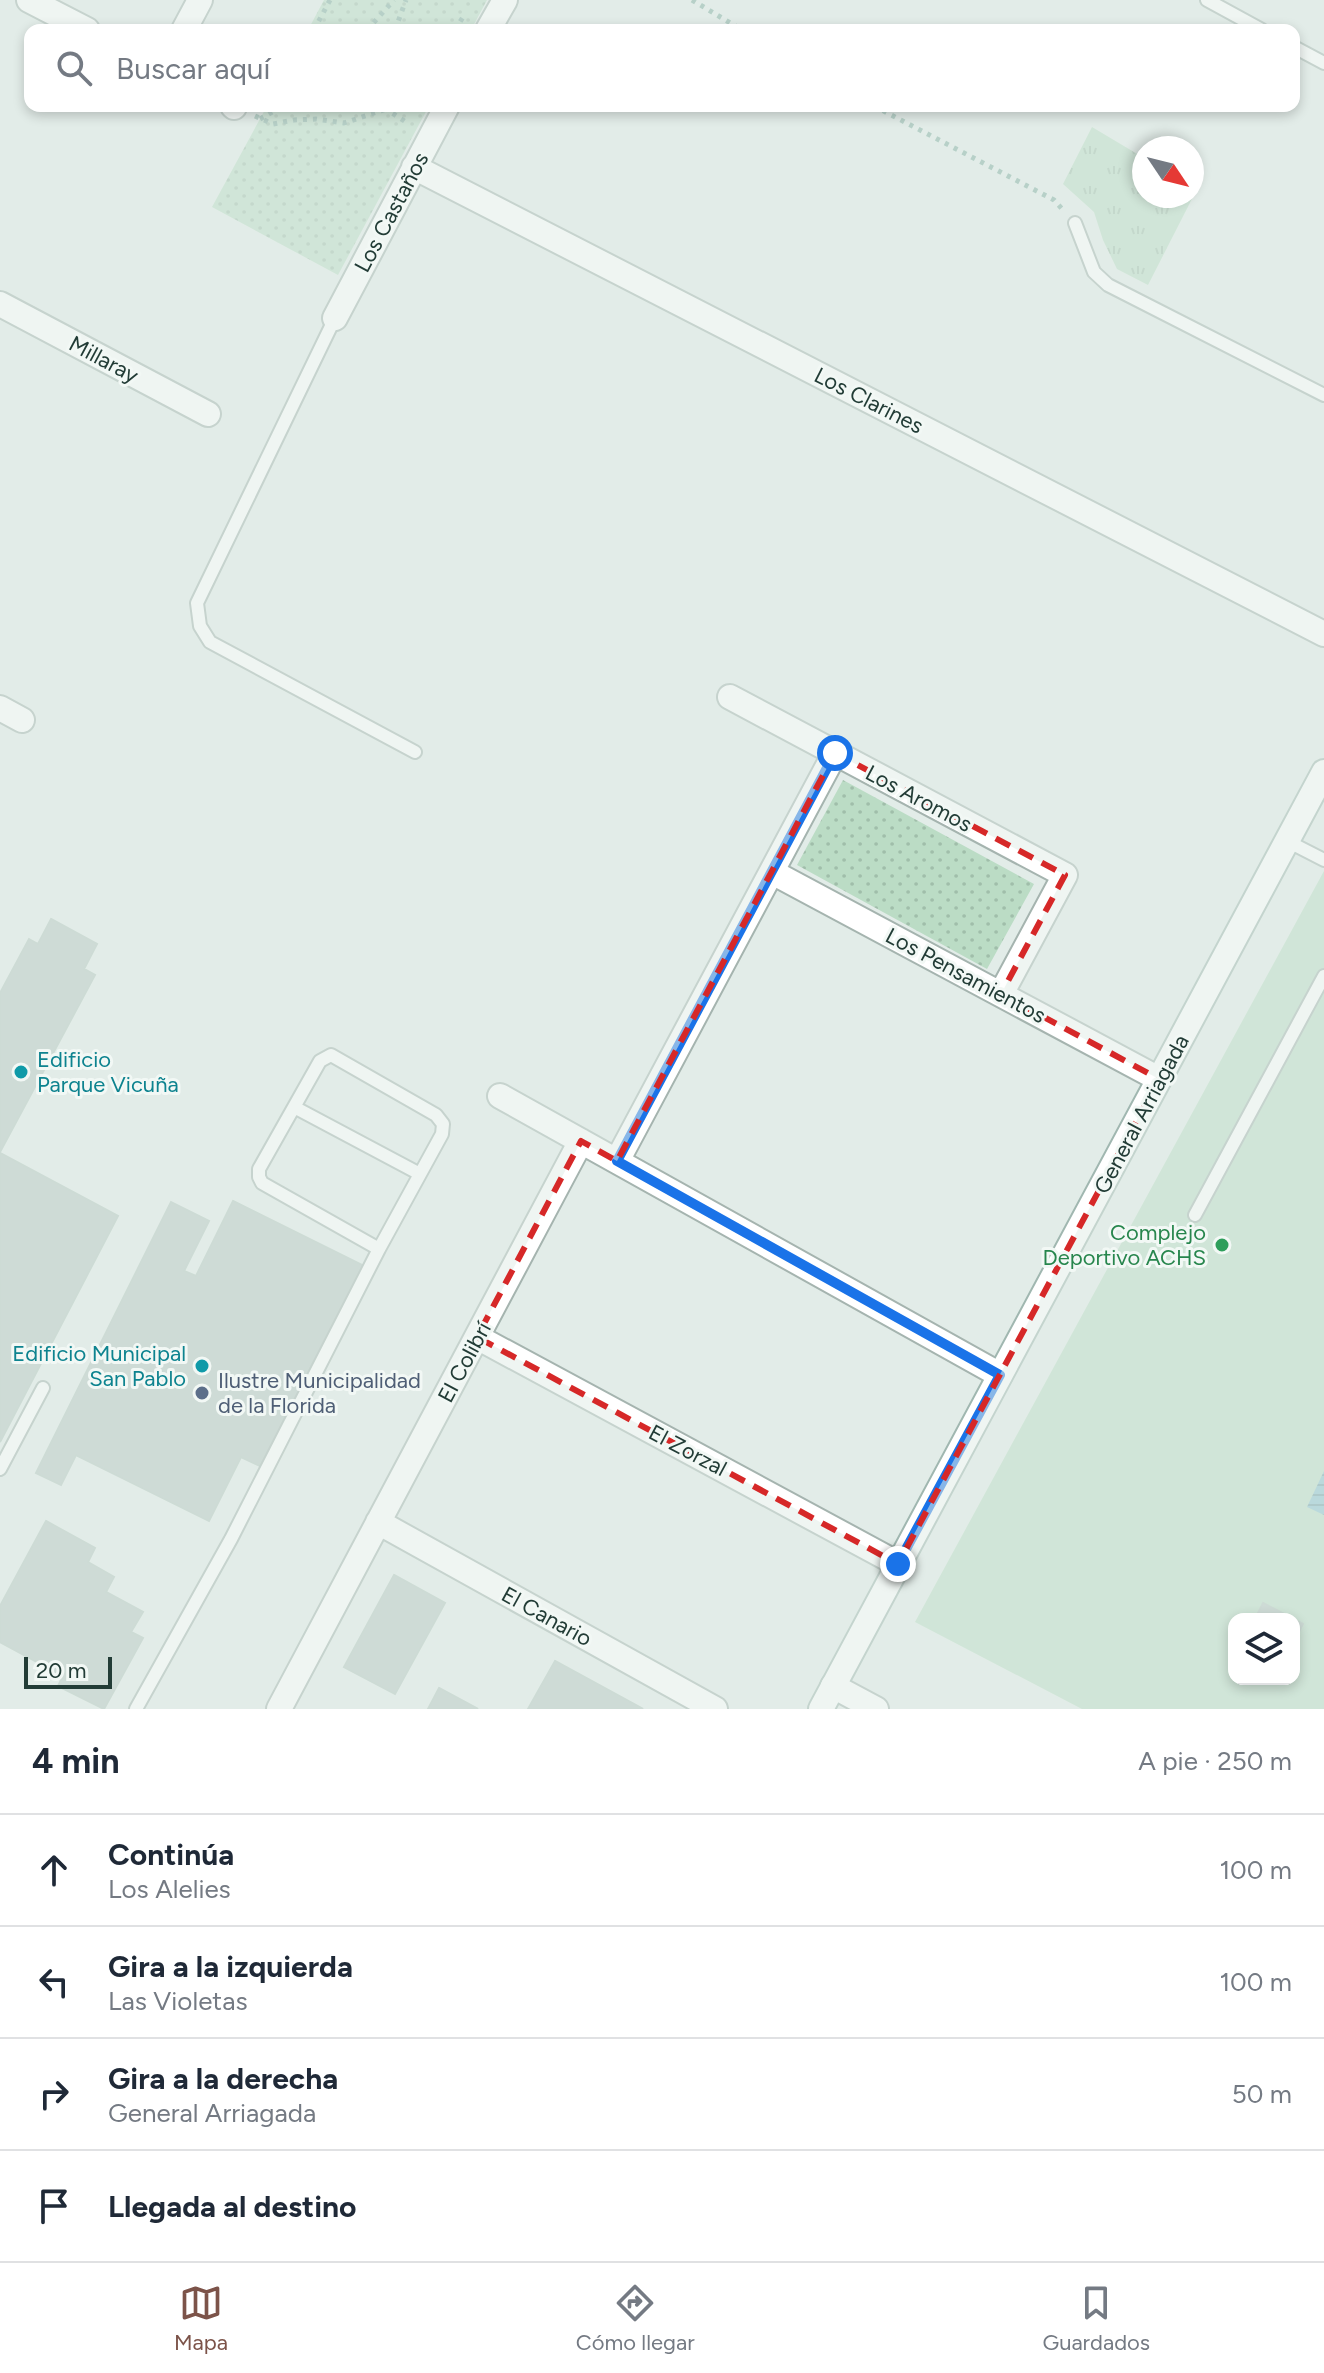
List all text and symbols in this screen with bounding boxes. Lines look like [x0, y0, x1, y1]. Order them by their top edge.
search box [24, 24, 1300, 112]
icon: search [52, 46, 96, 90]
text: Buscar aquí [116, 50, 270, 87]
north arrow [1132, 136, 1204, 208]
street label: Los Castaños [349, 148, 434, 277]
street label: Millaray [64, 330, 143, 389]
street label: Los Clarines [810, 361, 928, 439]
route start [817, 735, 853, 771]
street label: Los Aromos [861, 759, 977, 838]
street label: Los Pensamientos [881, 922, 1050, 1029]
street label: General Arriagada [1088, 1030, 1195, 1198]
place label: Edificio Parque Vicuña [37, 1046, 179, 1098]
marker: Edificio Parque Vicuña [12, 1063, 30, 1081]
place label: Complejo Deportivo ACHS [1043, 1219, 1206, 1271]
marker: Complejo Deportivo ACHS [1213, 1236, 1231, 1254]
street label: El Colibrí [432, 1317, 497, 1407]
place label: Edificio Municipal San Pablo [12, 1340, 186, 1392]
marker: Edificio Municipal San Pablo [193, 1357, 211, 1375]
place label: Ilustre Municipalidad de la Florida [218, 1367, 421, 1419]
marker: Ilustre Municipalidad de la Florida [193, 1384, 211, 1402]
street label: El Zorzal [644, 1419, 731, 1482]
route end [880, 1546, 916, 1582]
street label: El Canario [497, 1581, 597, 1652]
map controls [1228, 1613, 1300, 1685]
button: layers [1228, 1613, 1300, 1685]
scale bar [24, 1653, 112, 1689]
text: 20 m [36, 1657, 87, 1684]
text: 4 min [32, 1741, 119, 1782]
text: A pie · 250 m [1138, 1745, 1292, 1777]
text: Continúa [108, 1836, 234, 1873]
icon: ahead [32, 1848, 76, 1892]
text: 100 m [1219, 1854, 1292, 1886]
text: Los Alelies [108, 1873, 231, 1905]
text: Gira a la izquierda [108, 1948, 353, 1985]
icon: left [32, 1960, 76, 2004]
text: 100 m [1219, 1966, 1292, 1998]
text: Las Violetas [108, 1985, 248, 2017]
text: Gira a la derecha [108, 2060, 338, 2097]
icon: right [32, 2072, 76, 2116]
text: 50 m [1232, 2078, 1292, 2110]
text: General Arriagada [108, 2097, 316, 2129]
icon: arrive [32, 2184, 76, 2228]
text: Llegada al destino [108, 2188, 356, 2225]
tab: Mapa [174, 2281, 228, 2356]
tab: Cómo llegar [576, 2281, 695, 2356]
tab: Guardados [1042, 2281, 1150, 2356]

